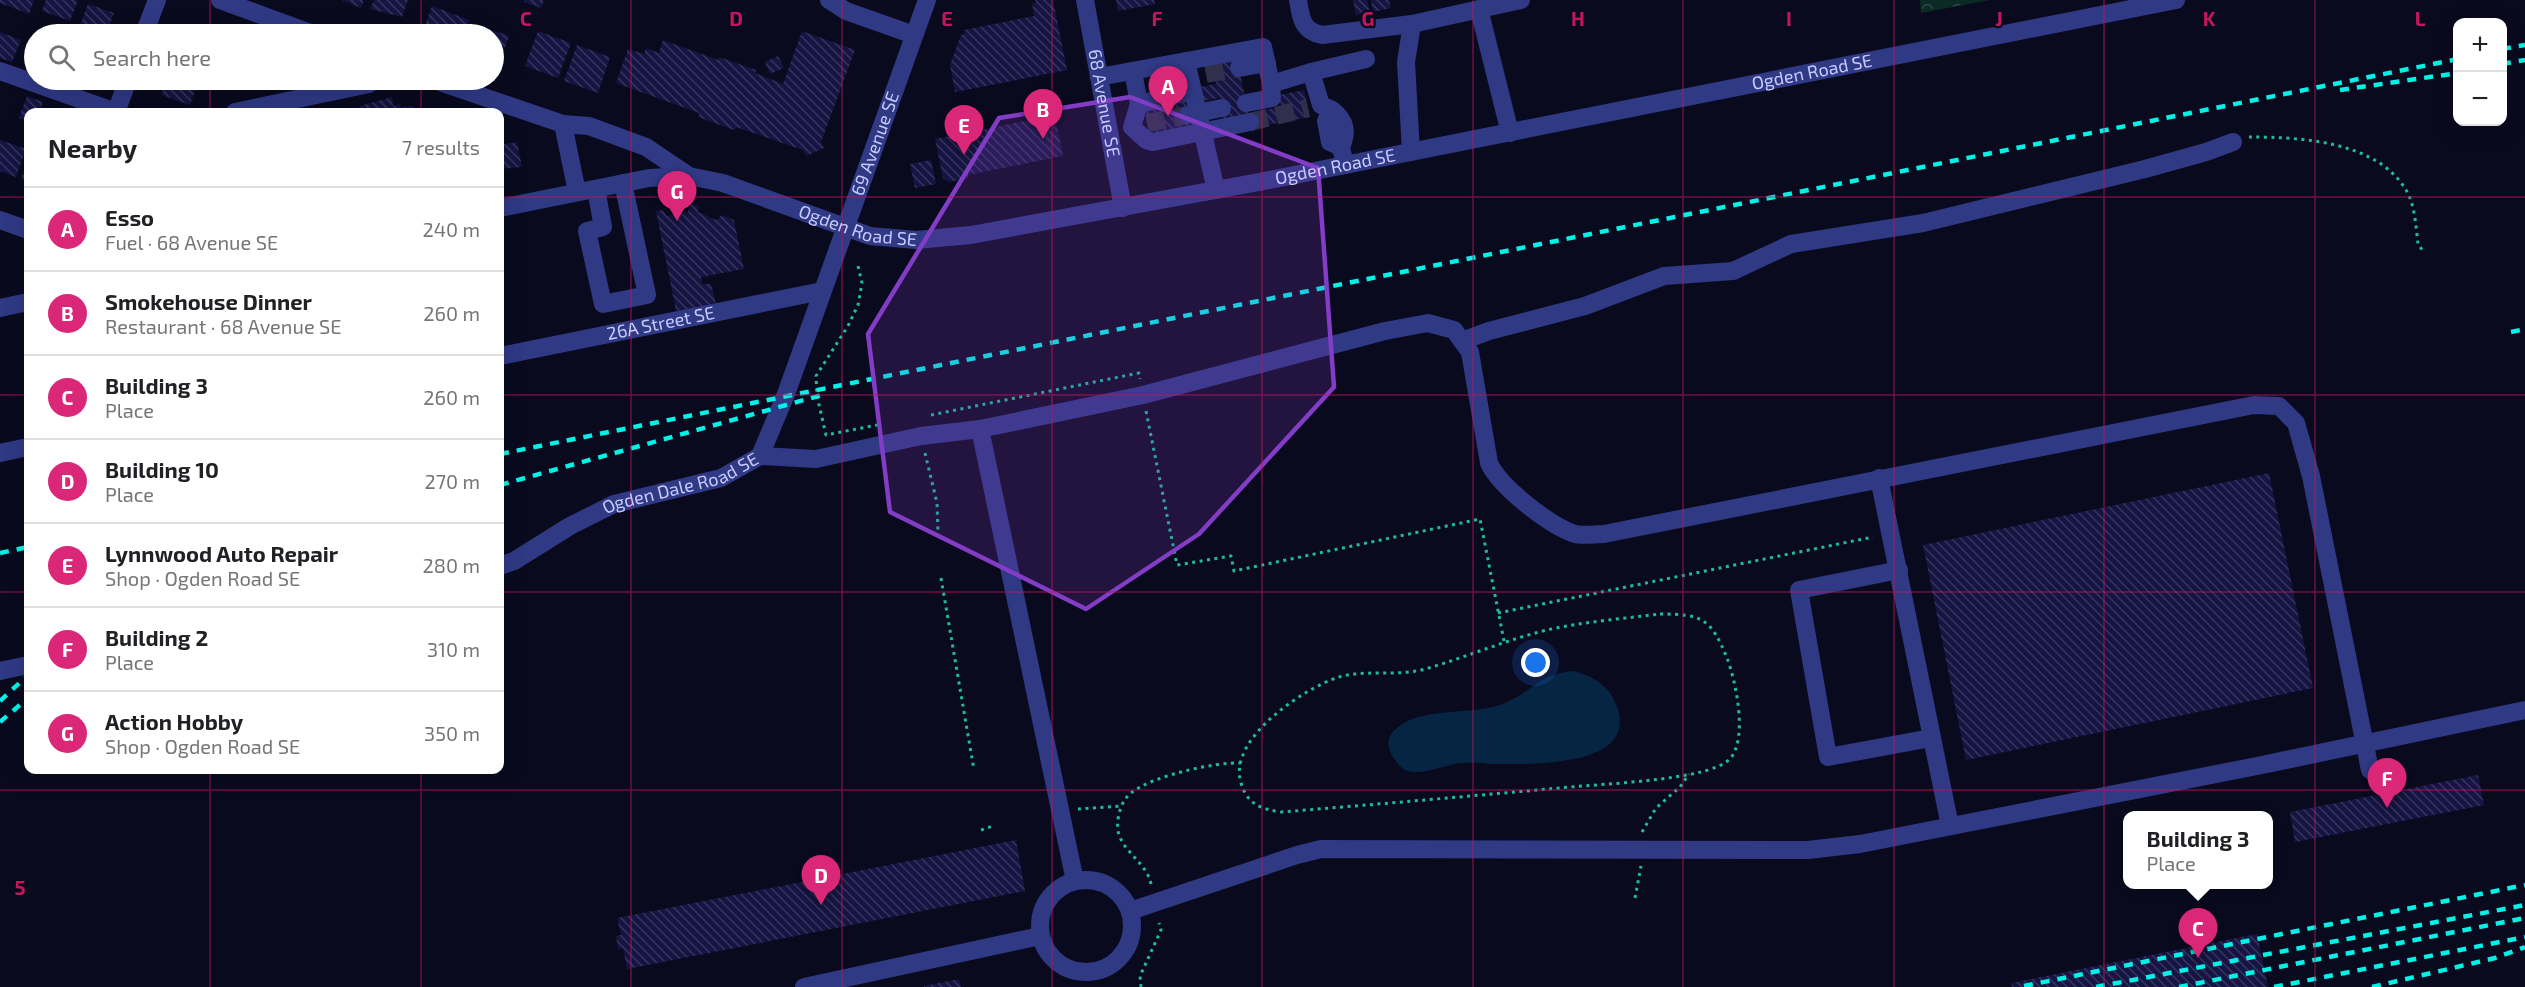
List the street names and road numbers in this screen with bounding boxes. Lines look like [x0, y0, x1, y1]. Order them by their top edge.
street label: 68 Avenue SE [1084, 47, 1126, 159]
street label: Ogden Road SE [1750, 49, 1874, 94]
street label: 69 Avenue SE [846, 89, 903, 198]
street label: Ogden Road SE [1273, 143, 1397, 189]
street label: Ogden Road SE [796, 199, 918, 250]
street label: 26A Street SE [605, 301, 716, 344]
street label: Ogden Dale Road SE [598, 447, 762, 518]

